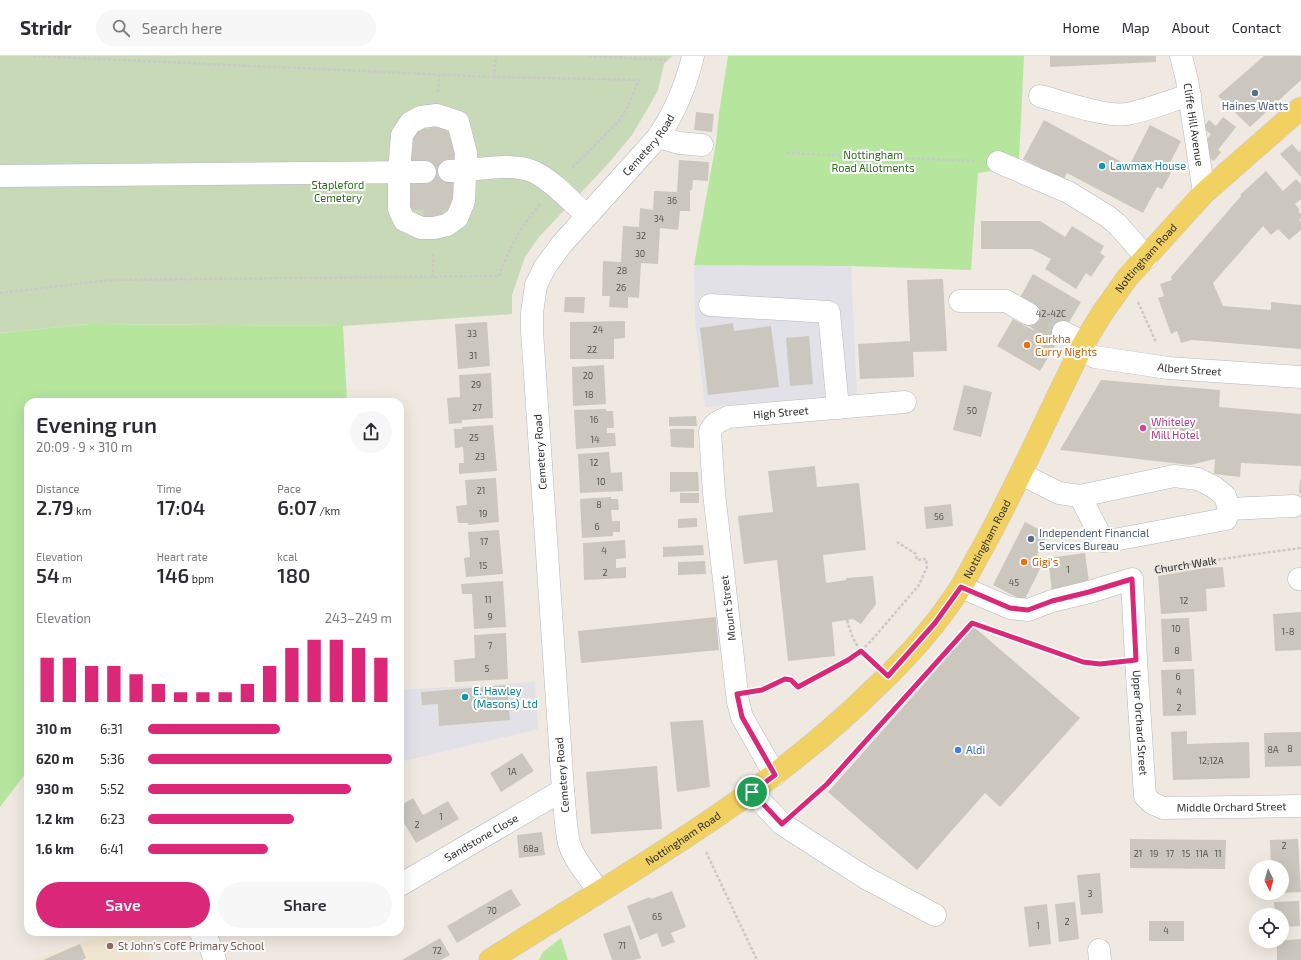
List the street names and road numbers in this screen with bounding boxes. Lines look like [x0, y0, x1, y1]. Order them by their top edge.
street label: Cliffe Hill Avenue [1182, 82, 1207, 167]
street label: Cemetery Road [619, 112, 677, 178]
street label: Nottingham Road [1112, 221, 1179, 295]
street label: Albert Street [1157, 360, 1222, 378]
street label: High Street [752, 403, 809, 421]
street label: Cemetery Road [530, 414, 549, 490]
street label: Nottingham Road [960, 497, 1013, 581]
street label: Church Walk [1154, 553, 1218, 576]
street label: Mount Street [717, 575, 738, 641]
street label: Upper Orchard Street [1131, 669, 1151, 776]
street label: Cemetery Road [552, 737, 571, 813]
street label: Middle Orchard Street [1177, 799, 1287, 814]
street label: Nottingham Road [643, 808, 723, 868]
street label: Sandstone Close [442, 811, 520, 864]

